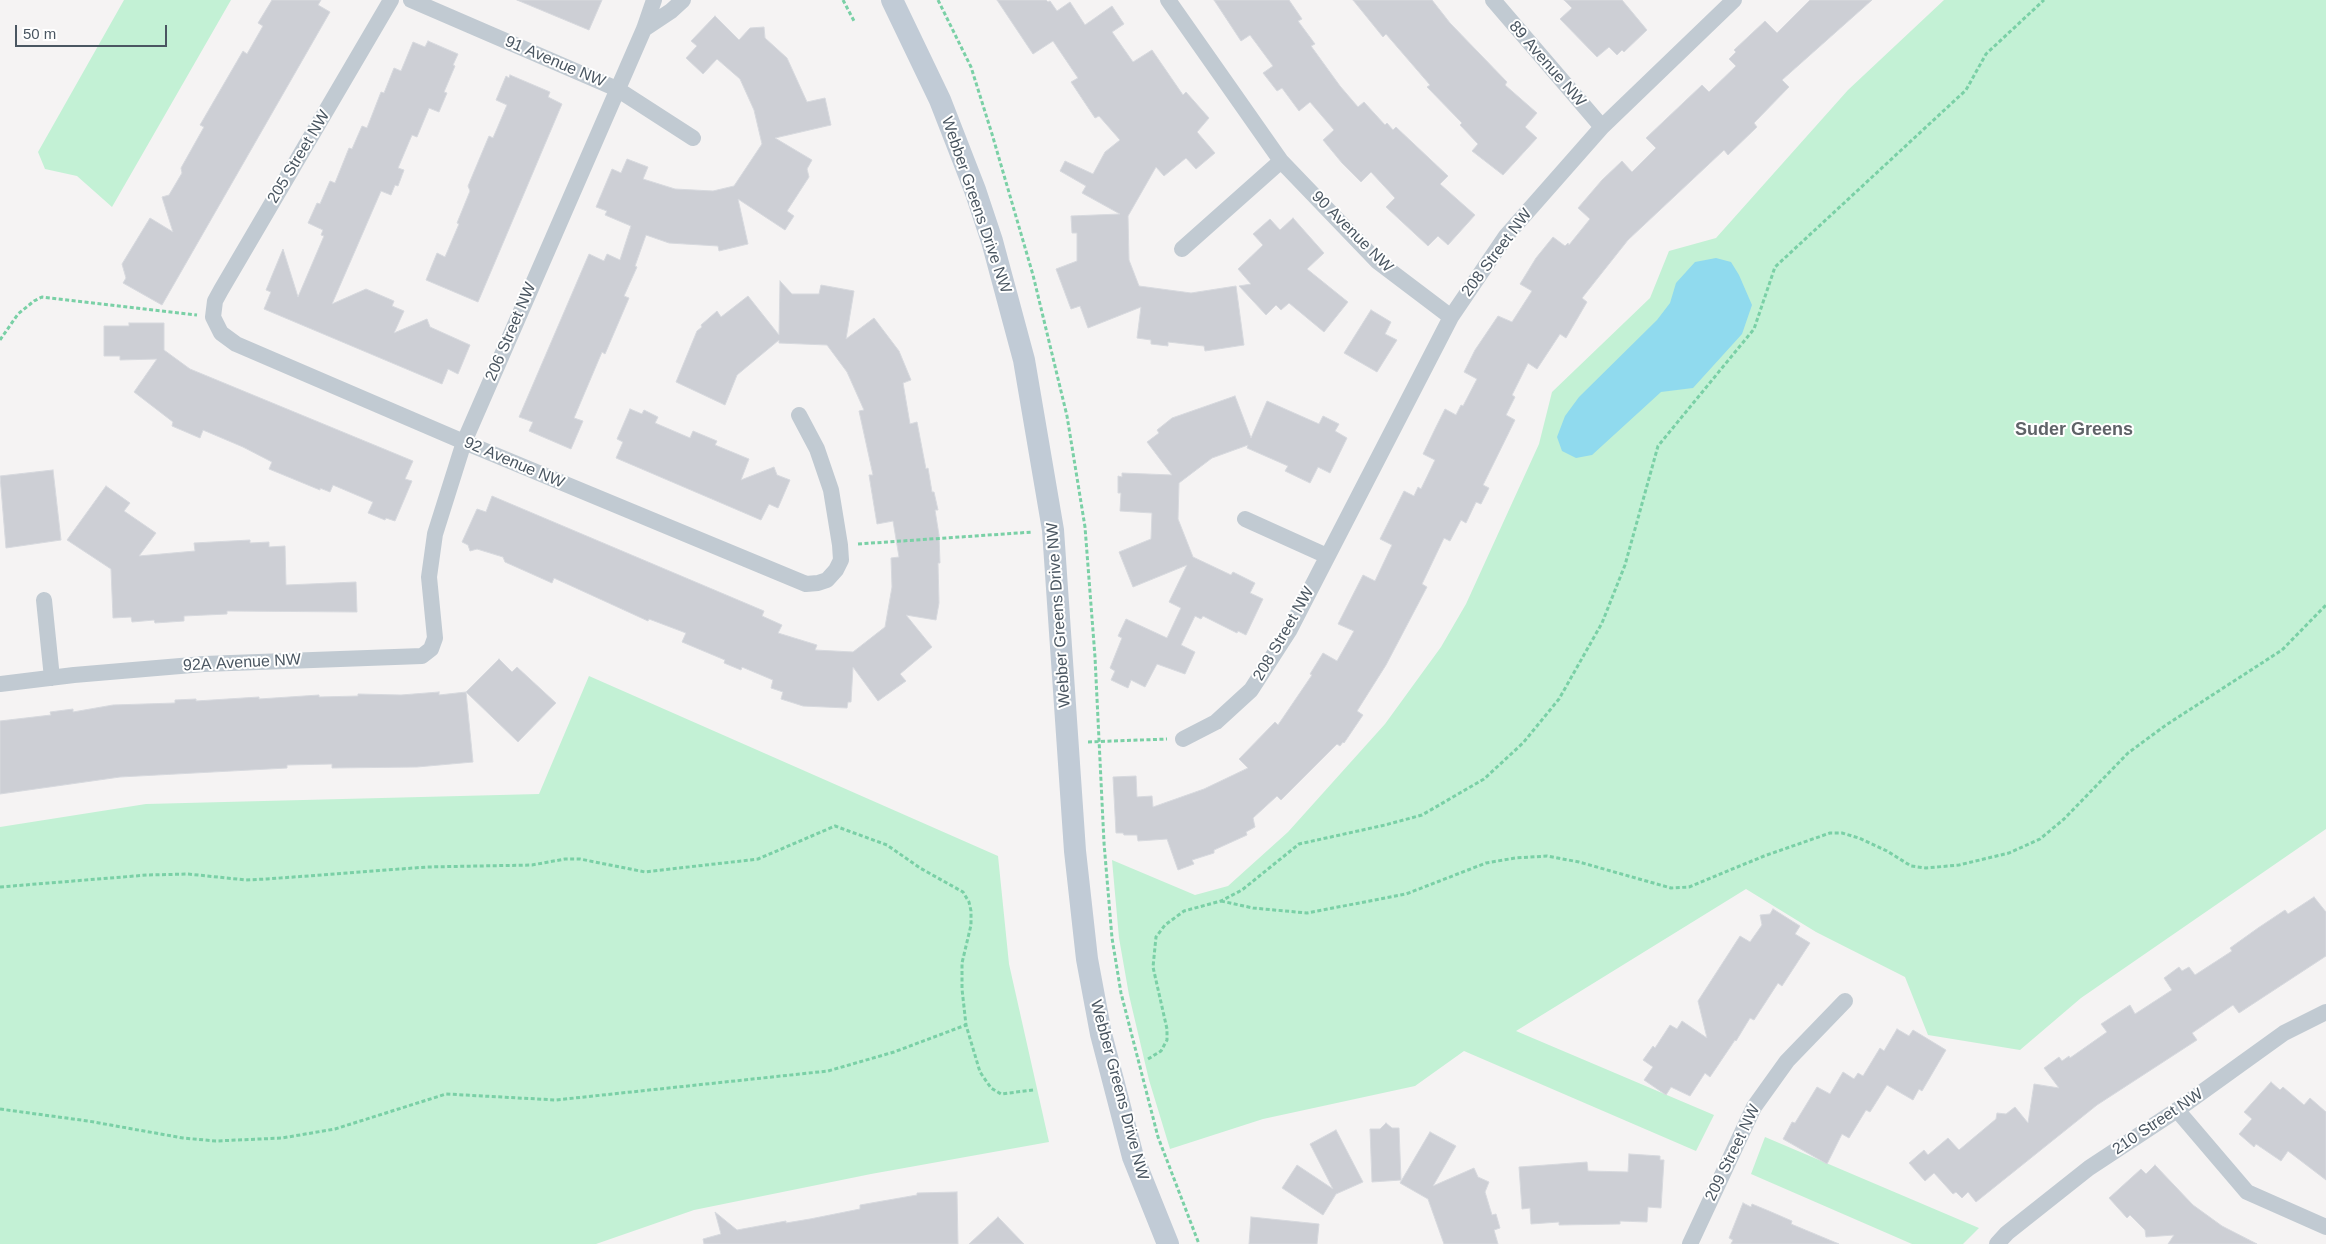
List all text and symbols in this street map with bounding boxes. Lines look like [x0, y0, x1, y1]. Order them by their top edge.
scale bar [18, 15, 170, 47]
street label: 89 Avenue NW [1505, 17, 1589, 111]
text: 50 m [23, 25, 56, 42]
street label: 91 Avenue NW [502, 32, 608, 92]
street label: 205 Street NW [264, 107, 334, 207]
street label: Webber Greens Drive NW [937, 114, 1015, 296]
street label: 90 Avenue NW [1307, 187, 1397, 277]
street label: 208 Street NW [1458, 205, 1536, 301]
street label: 206 Street NW [482, 280, 540, 384]
district label: Suder Greens [2015, 419, 2133, 441]
street label: 92 Avenue NW [461, 433, 567, 493]
street label: Webber Greens Drive NW [1043, 522, 1075, 708]
street label: 208 Street NW [1249, 584, 1319, 684]
street label: 92A Avenue NW [183, 650, 301, 676]
street label: Webber Greens Drive NW [1086, 998, 1152, 1182]
street label: 210 Street NW [2109, 1085, 2207, 1159]
street label: 209 Street NW [1701, 1102, 1765, 1204]

